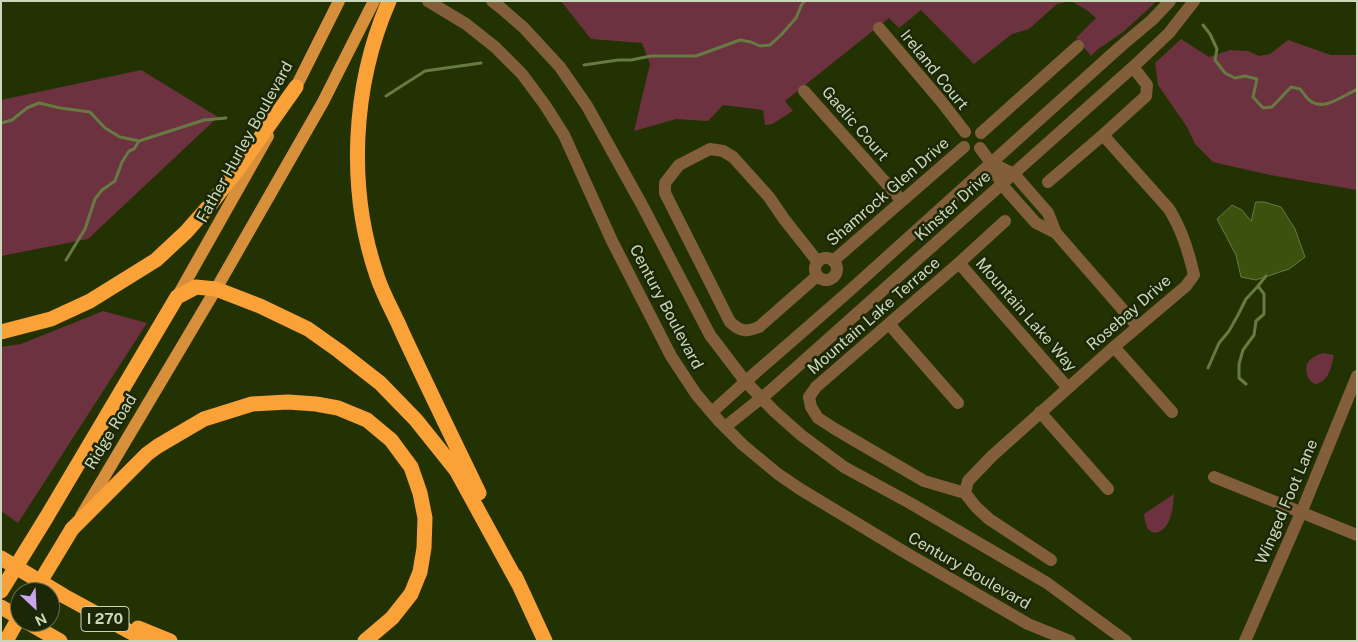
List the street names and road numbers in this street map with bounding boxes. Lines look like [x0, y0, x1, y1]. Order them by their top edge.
street label: Ireland Court [896, 26, 972, 114]
street label: Father Hurley Boulevard [193, 58, 297, 226]
street label: Gaelic Court [817, 83, 893, 165]
street label: Shamrock Glen Drive [823, 134, 953, 250]
street label: Kinster Drive [911, 167, 995, 245]
street label: Century Boulevard [625, 241, 707, 373]
street label: Mountain Lake Terrace [804, 253, 944, 379]
street label: Mountain Lake Way [971, 254, 1081, 376]
street label: Rosebay Drive [1083, 271, 1175, 355]
street label: Ridge Road [81, 391, 141, 473]
street label: Winged Foot Lane [1252, 437, 1322, 567]
street label: Century Boulevard [904, 528, 1034, 614]
road number: I 270 [81, 606, 129, 632]

